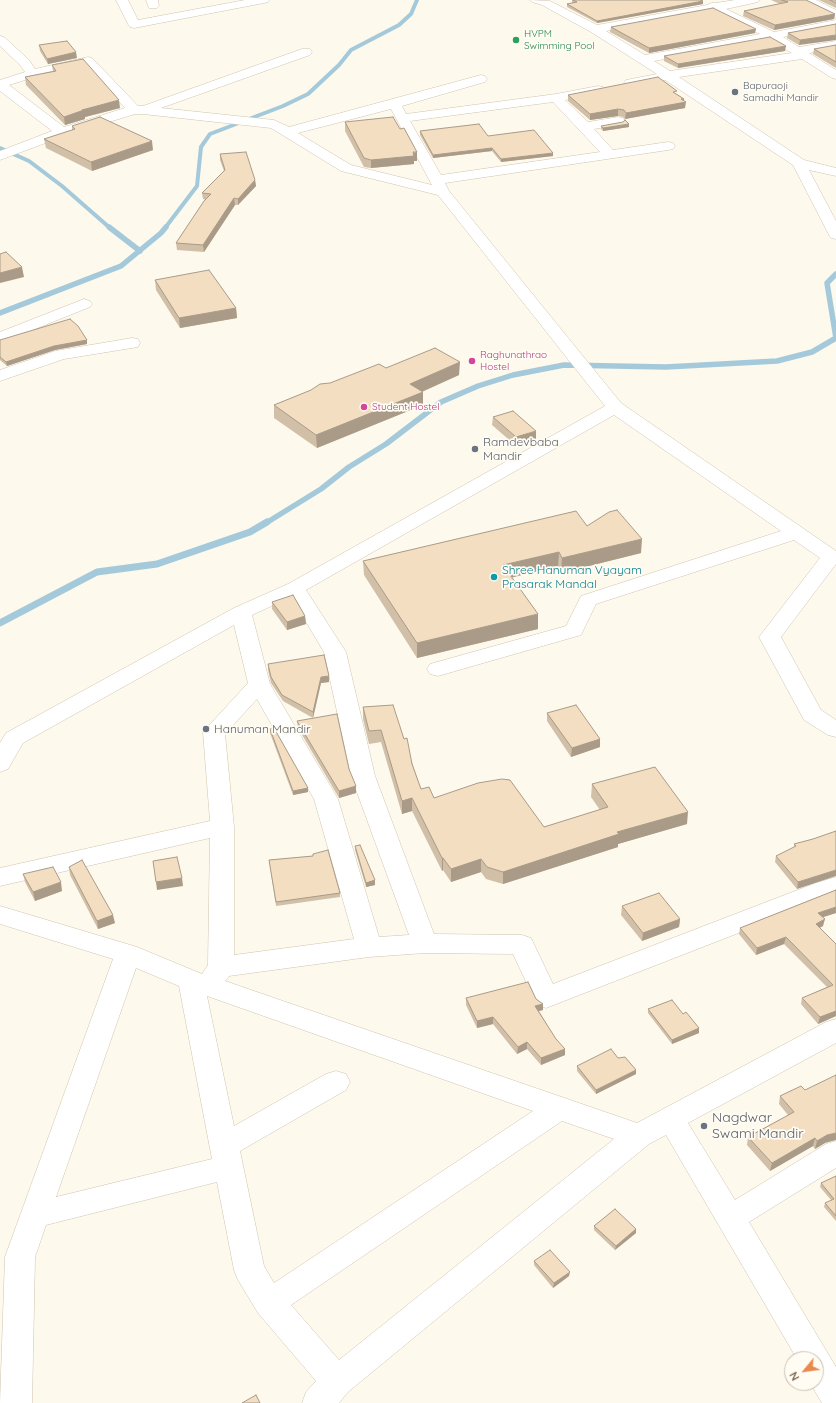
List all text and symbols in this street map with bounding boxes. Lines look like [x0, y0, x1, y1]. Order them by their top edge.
place label: HVPM Swimming Pool [524, 28, 595, 52]
marker: HVPM Swimming Pool [511, 35, 521, 45]
place label: Bapuraoji Samadhi Mandir [743, 80, 819, 104]
marker: Bapuraoji Samadhi Mandir [730, 87, 740, 97]
place label: Raghunathrao Hostel [480, 349, 547, 372]
marker: Raghunathrao Hostel [467, 356, 477, 366]
place label: Student Hostel [372, 401, 440, 413]
marker: Student Hostel [359, 402, 369, 412]
place label: Ramdevbaba Mandir [483, 435, 559, 463]
marker: Ramdevbaba Mandir [470, 444, 480, 454]
place label: Shree Hanuman Vyayam Prasarak Mandal [502, 563, 642, 591]
marker: Shree Hanuman Vyayam Prasarak Mandal [489, 572, 499, 582]
place label: Hanuman Mandir [214, 722, 311, 736]
marker: Hanuman Mandir [201, 724, 211, 734]
place label: Nagdwar Swami Mandir [712, 1110, 804, 1142]
marker: Nagdwar Swami Mandir [699, 1121, 709, 1131]
north arrow [784, 1351, 824, 1391]
text: N [786, 1369, 802, 1383]

